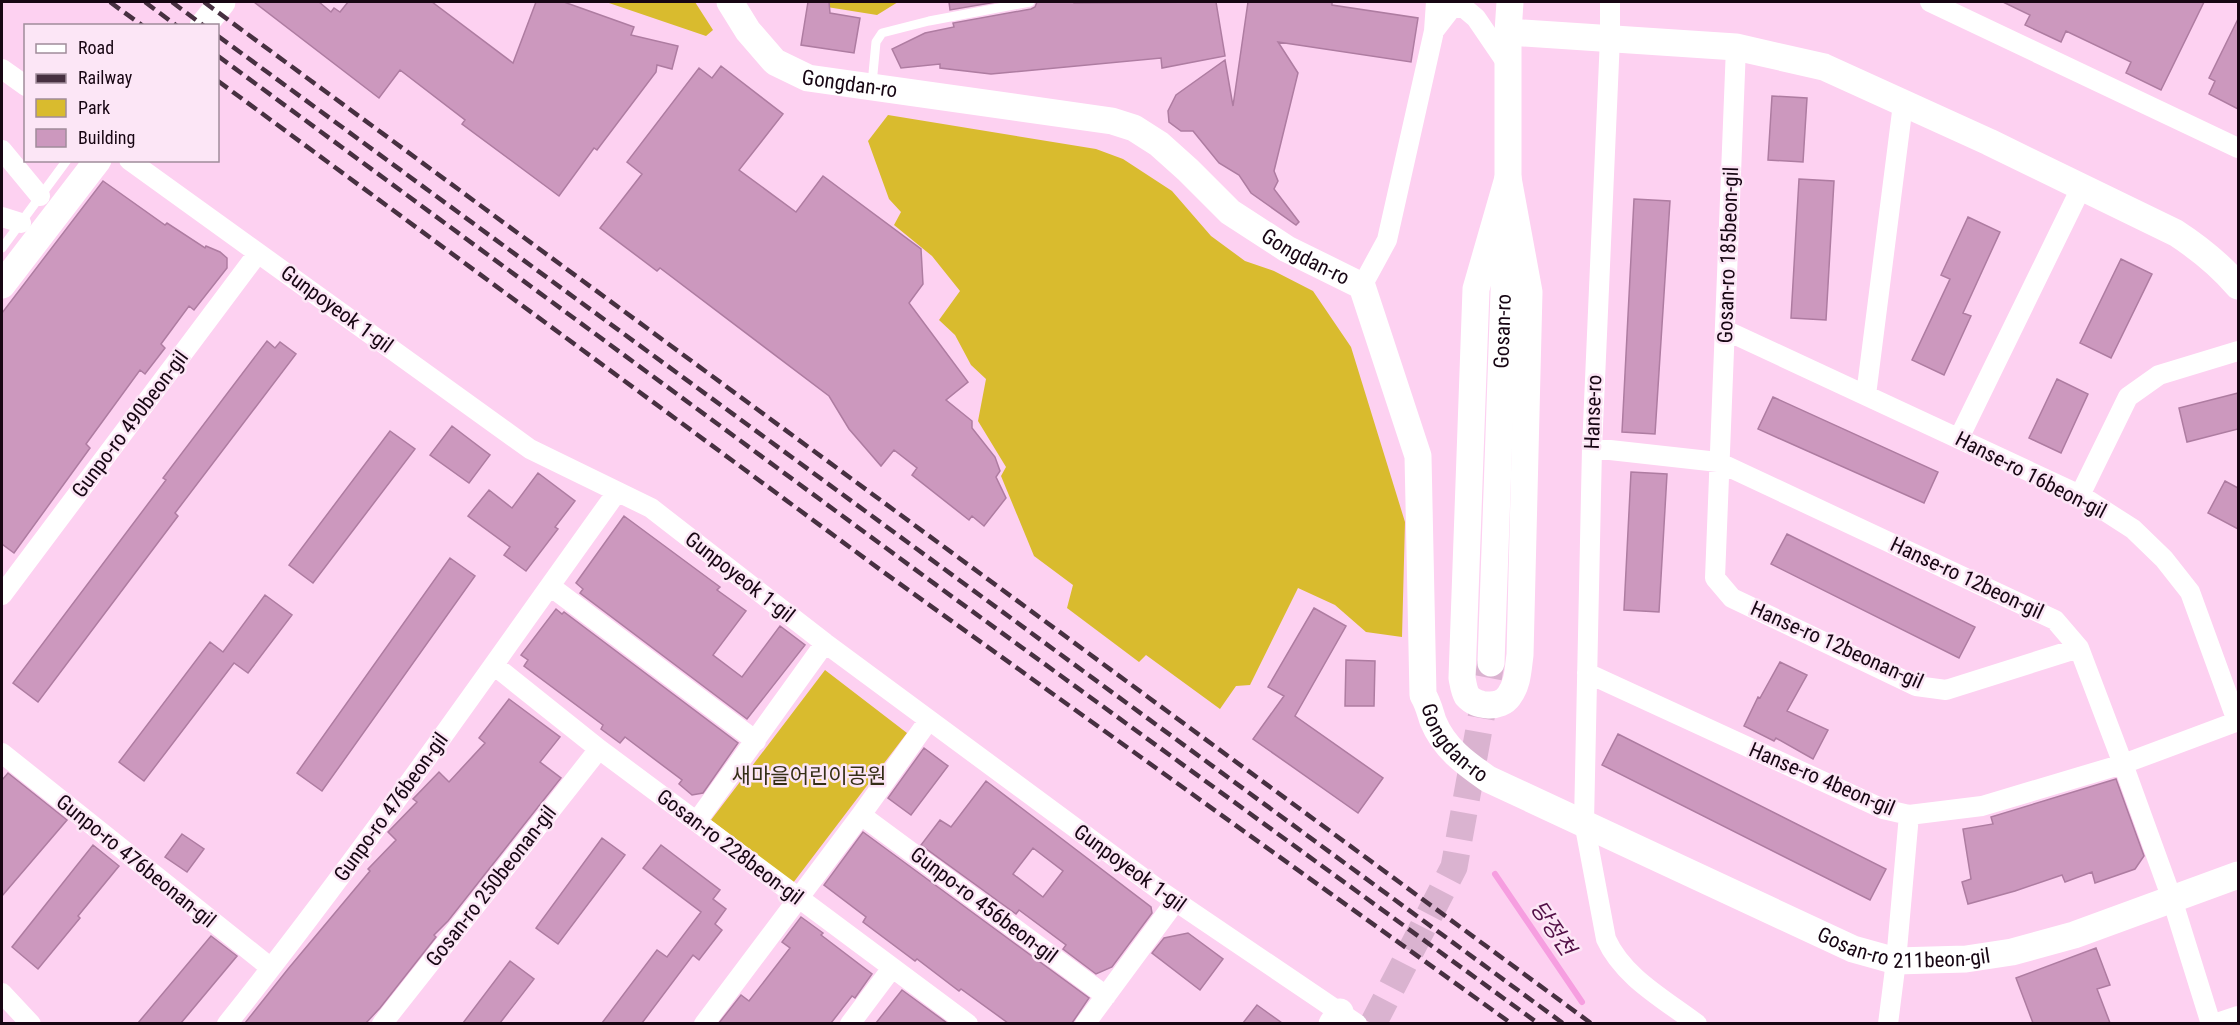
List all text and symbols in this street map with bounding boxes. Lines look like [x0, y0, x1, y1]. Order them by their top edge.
legend [24, 24, 219, 162]
text: Road [78, 37, 114, 58]
street label: Gongdan-ro [800, 65, 899, 103]
text: Railway [78, 67, 133, 88]
text: Park [78, 97, 110, 118]
text: Building [78, 127, 135, 148]
street label: Gosan-ro 185beon-gil [1713, 166, 1743, 344]
street label: Gongdan-ro [1257, 224, 1353, 290]
street label: Gunpoyeok 1-gil [276, 260, 398, 358]
street label: Gosan-ro [1489, 293, 1516, 369]
street label: Gunpo-ro 490beon-gil [67, 346, 193, 502]
street label: Hanse-ro [1580, 374, 1606, 450]
street label: Hanse-ro 16beon-gil [1951, 427, 2111, 523]
street label: Gunpoyeok 1-gil [680, 527, 800, 627]
street label: Hanse-ro 12beon-gil [1887, 532, 2047, 624]
street label: Hanse-ro 12beonan-gil [1747, 596, 1927, 694]
street label: Gongdan-ro [1416, 700, 1493, 787]
street label: Gunpo-ro 476beon-gil [329, 728, 453, 886]
street label: Hanse-ro 4beon-gil [1746, 737, 1898, 821]
park label: 새마을어린이공원 [732, 764, 886, 788]
street label: Gosan-ro 228beon-gil [652, 784, 808, 910]
street label: Gunpo-ro 476beonan-gil [52, 789, 220, 933]
street label: Gosan-ro 250beonan-gil [421, 801, 561, 971]
street label: Gunpoyeok 1-gil [1069, 819, 1191, 917]
street label: Gunpo-ro 456beon-gil [906, 842, 1062, 968]
water label: 당정천 [1526, 896, 1582, 962]
street label: Gosan-ro 211beon-gil [1814, 922, 1992, 973]

